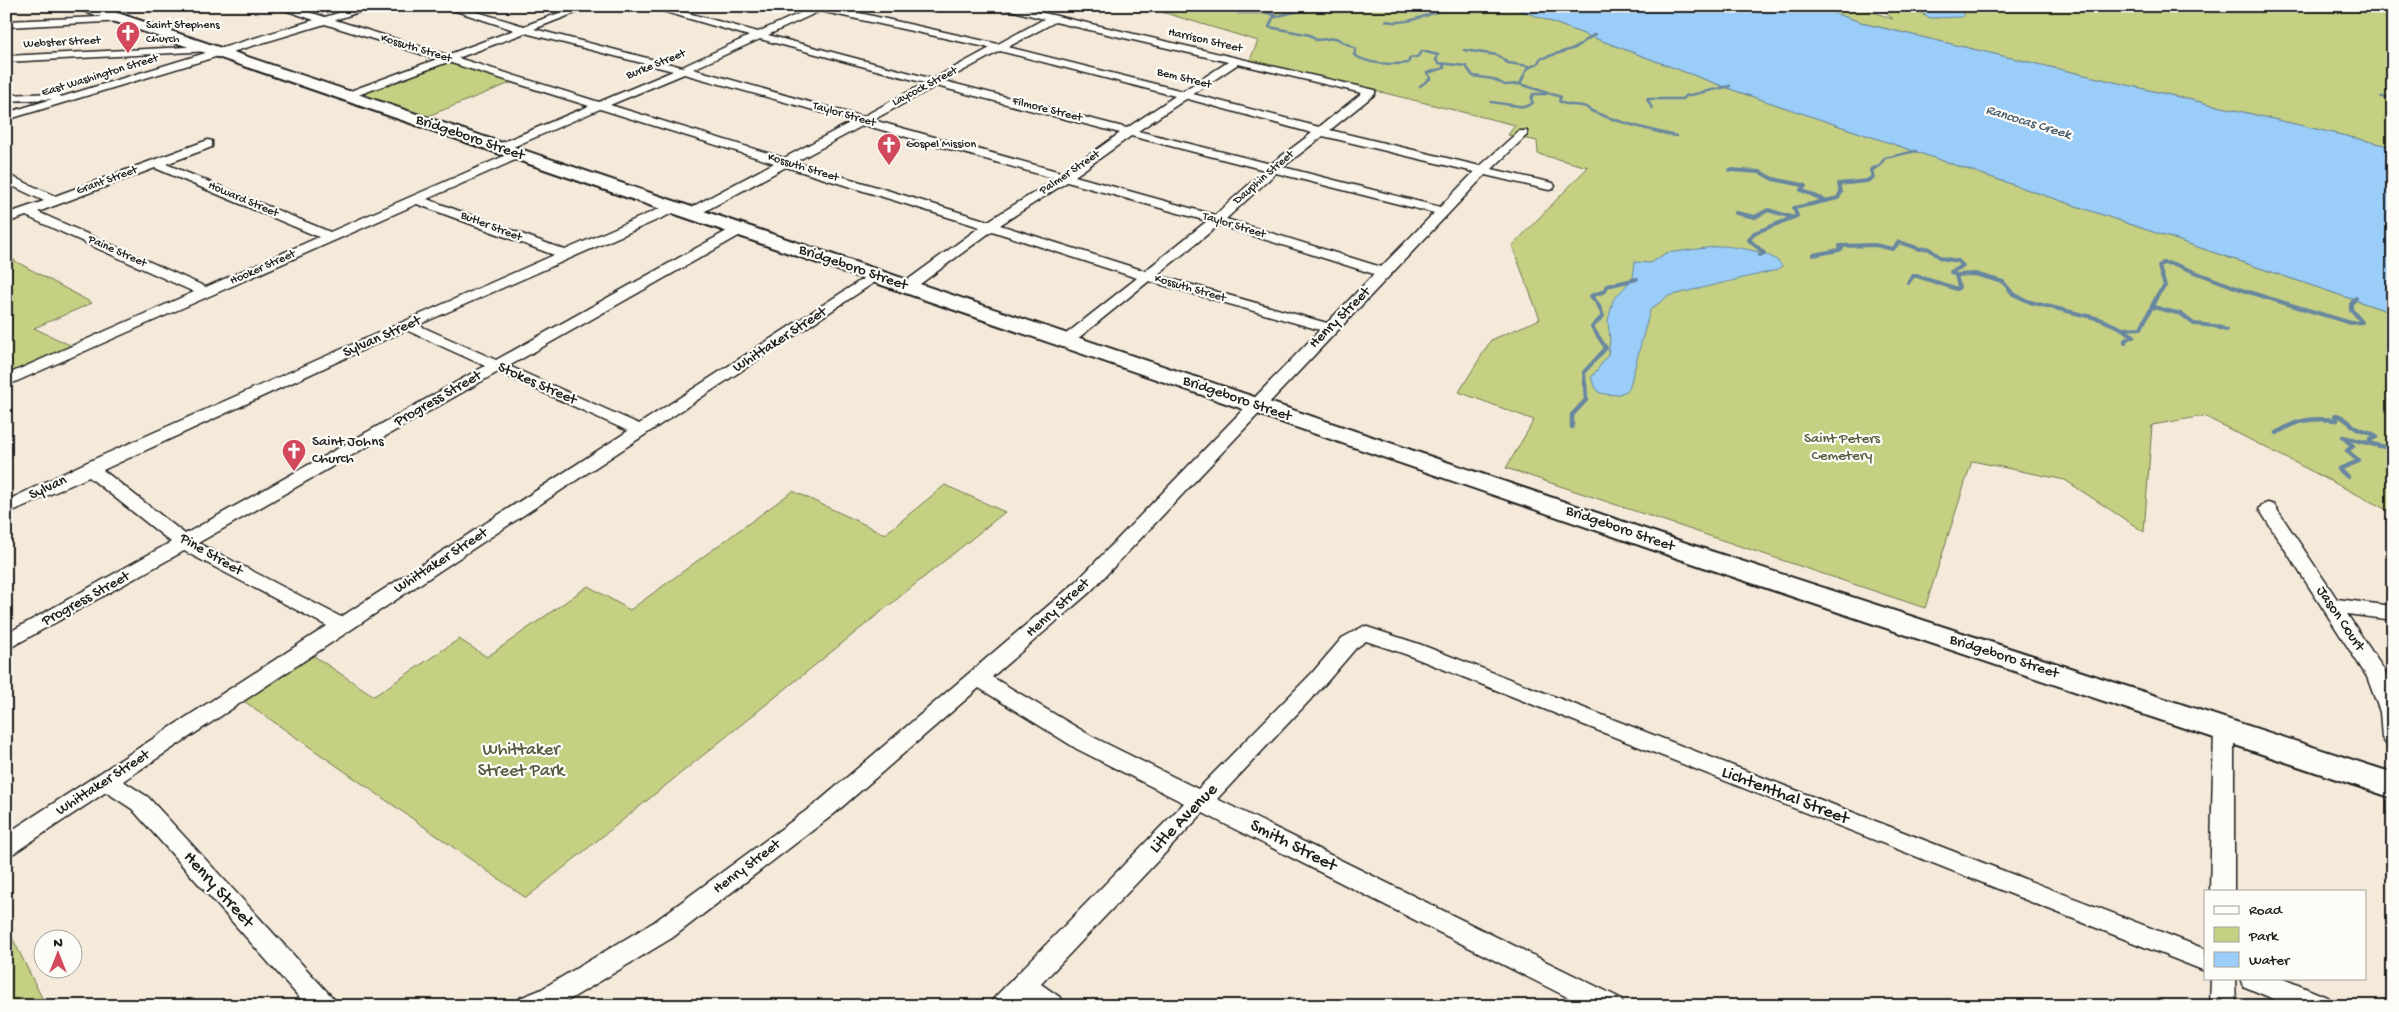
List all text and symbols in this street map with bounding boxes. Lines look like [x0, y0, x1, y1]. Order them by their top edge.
place label: Saint Stephens Church [146, 19, 220, 47]
church icon: Saint Stephens Church [115, 20, 141, 54]
street label: Harrison Street [1166, 26, 1245, 57]
street label: Kossuth Street [379, 32, 454, 67]
street label: Webster Street [23, 34, 102, 52]
street label: Burke Street [624, 46, 689, 84]
street label: East Washington Street [40, 51, 161, 100]
street label: Laycock Street [890, 64, 961, 110]
street label: Bem Street [1154, 65, 1214, 93]
street label: Filmore Street [1010, 94, 1084, 126]
street label: Taylor Street [810, 99, 878, 131]
water label: Rancocas Creek [1983, 102, 2074, 145]
street label: Bridgeboro Street [412, 111, 528, 166]
church icon: Gospel Mission [876, 132, 902, 166]
place label: Gospel Mission [906, 138, 976, 152]
street label: Palmer Street [1036, 147, 1104, 199]
street label: Dauphin Street [1230, 147, 1298, 209]
street label: Kossuth Street [766, 151, 841, 186]
street label: Grant Street [75, 163, 140, 199]
street label: Howard Street [206, 179, 281, 222]
street label: Butler Street [457, 209, 525, 246]
street label: Taylor Street [1200, 209, 1268, 243]
street label: Paine Street [85, 232, 149, 272]
street label: Bridgeboro Street [795, 241, 911, 296]
street label: Hooker Street [228, 247, 299, 289]
street label: Kossuth Street [1153, 272, 1228, 306]
street label: Henry Street [1305, 282, 1376, 353]
street label: Whittaker Street [730, 302, 832, 377]
street label: Sylvan Street [340, 311, 425, 362]
street label: Stokes Street [495, 359, 581, 410]
street label: Progress Street [390, 366, 486, 432]
street label: Bridgeboro Street [1179, 372, 1295, 427]
park label: Saint Peters Cemetery [1804, 430, 1881, 465]
place label: Saint Johns Church [312, 433, 384, 468]
church icon: Saint Johns Church [281, 438, 307, 472]
street label: Sylvan [26, 471, 70, 505]
street label: Bridgeboro Street [1562, 502, 1678, 557]
street label: Whittaker Street [391, 523, 493, 598]
street label: Pine Street [175, 529, 247, 581]
street label: Progress Street [38, 567, 135, 631]
street label: Henry Street [1022, 573, 1095, 641]
street label: Jason Court [2312, 583, 2369, 657]
street label: Bridgeboro Street [1946, 631, 2063, 684]
park label: Whittaker Street Park [478, 740, 566, 782]
street label: Whittaker Street [53, 745, 155, 820]
street label: Lichtenthal Street [1718, 762, 1853, 831]
street label: Litle Avenue [1145, 779, 1223, 858]
street label: Smith Street [1246, 815, 1341, 878]
street label: Henry Street [710, 835, 786, 898]
street label: Henry Street [178, 847, 259, 934]
legend [2204, 890, 2366, 980]
text: Road [2249, 902, 2283, 920]
text: Park [2248, 928, 2279, 946]
north arrow [32, 930, 82, 980]
text: N [53, 935, 63, 952]
text: Water [2249, 952, 2291, 970]

